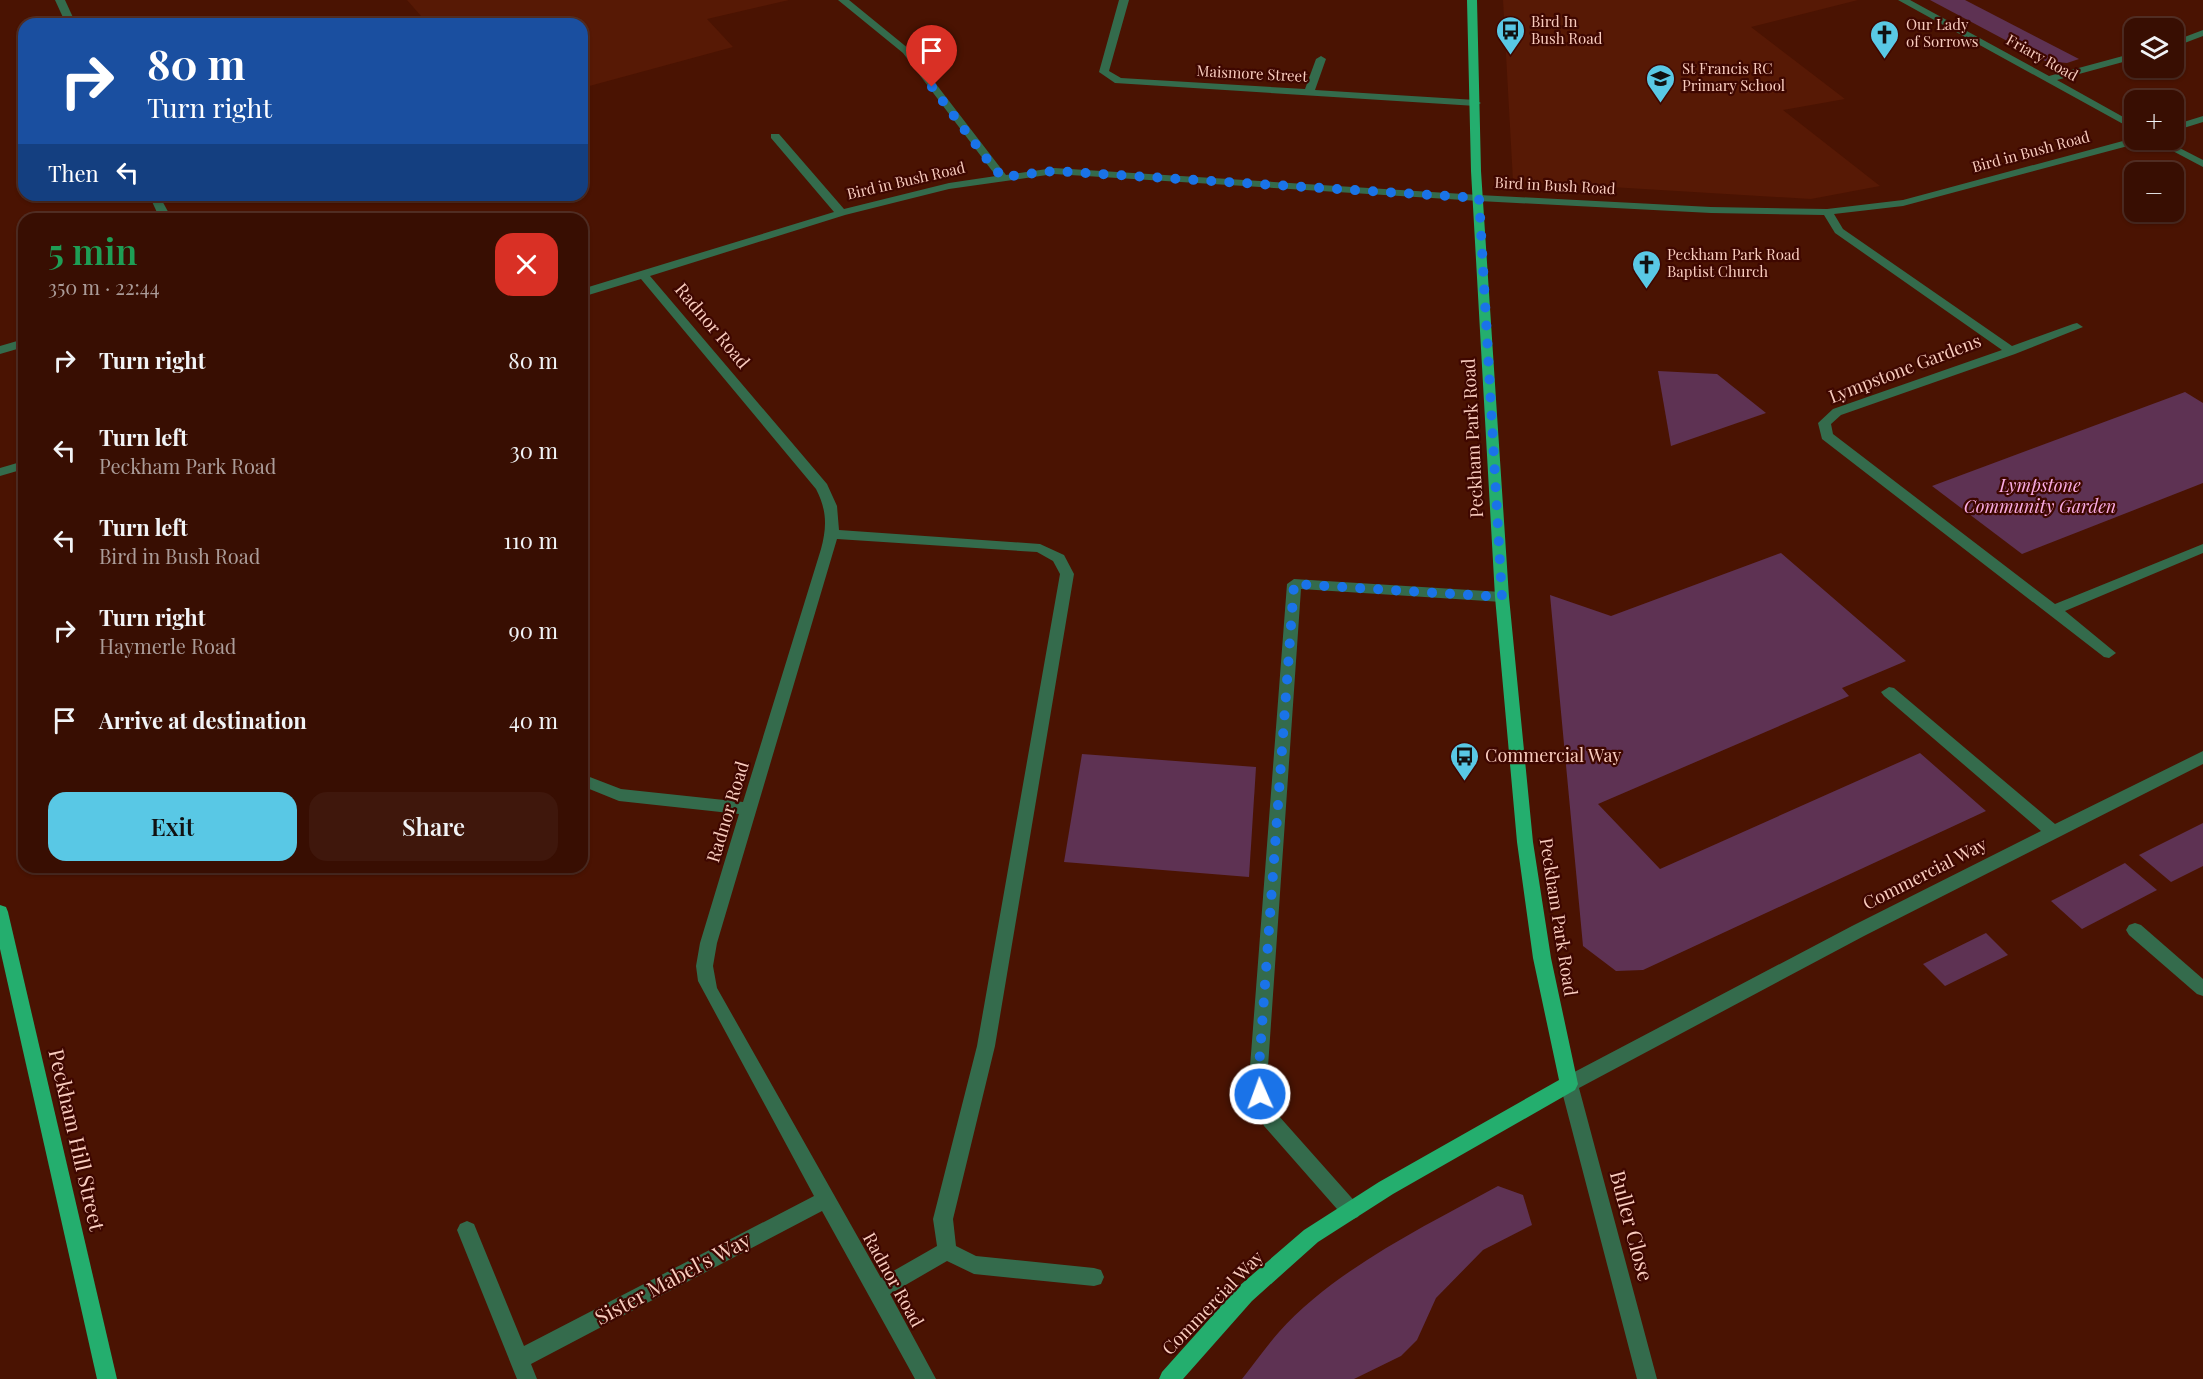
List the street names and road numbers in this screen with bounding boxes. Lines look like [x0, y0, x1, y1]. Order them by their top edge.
street label: Friary Road [2003, 29, 2082, 85]
street label: Maismore Street [1196, 60, 1309, 86]
street label: Bird in Bush Road [1970, 126, 2092, 176]
street label: Bird in Bush Road [845, 157, 967, 203]
street label: Bird in Bush Road [1494, 172, 1616, 198]
street label: Radnor Road [670, 278, 756, 374]
street label: Lympstone Gardens [1825, 328, 1984, 408]
street label: Peckham Park Road [1456, 357, 1488, 518]
street label: Radnor Road [700, 758, 754, 865]
street label: Commercial Way [1858, 831, 1991, 915]
street label: Peckham Park Road [1535, 836, 1583, 998]
street label: Peckham Hill Street [43, 1046, 113, 1234]
street label: Buller Close [1605, 1167, 1661, 1284]
street label: Sister Mabel's Way [589, 1224, 755, 1330]
street label: Radnor Road [858, 1228, 930, 1332]
street label: Commercial Way [1156, 1245, 1268, 1360]

